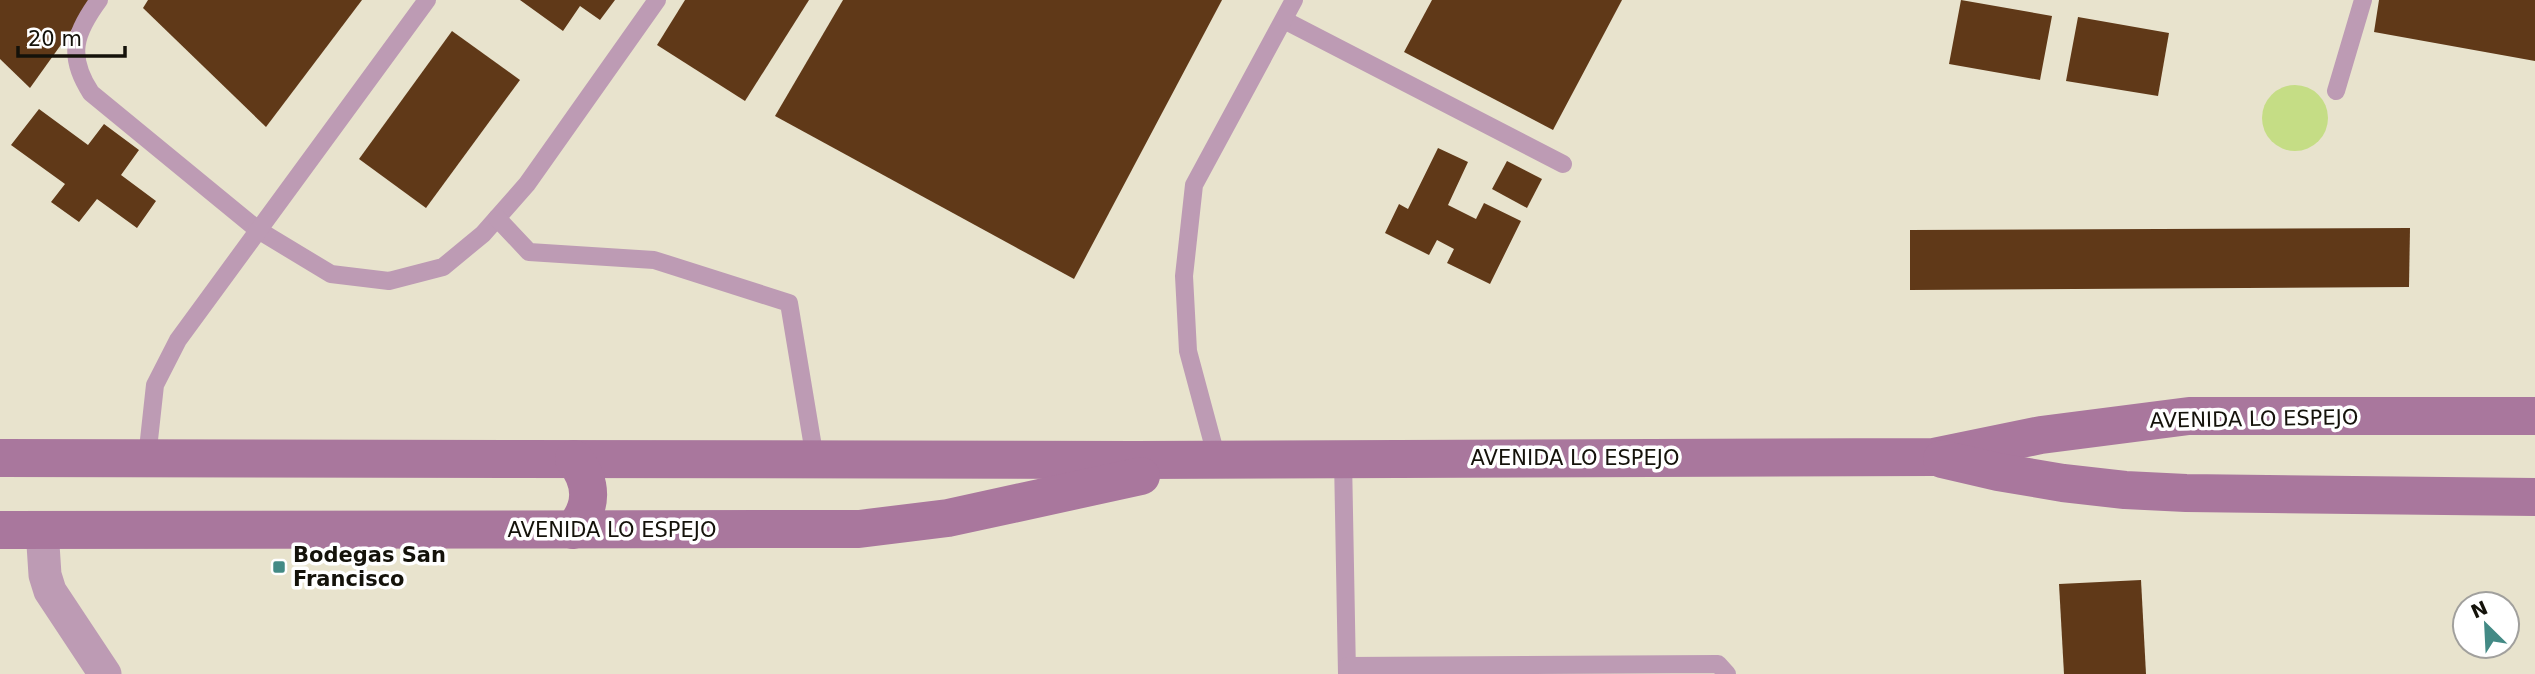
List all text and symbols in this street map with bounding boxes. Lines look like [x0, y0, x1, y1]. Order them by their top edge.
scale bar [18, 14, 124, 58]
text: 20 m [28, 27, 82, 51]
street label: AVENIDA LO ESPEJO [2149, 405, 2359, 433]
street label: AVENIDA LO ESPEJO [1471, 446, 1679, 470]
street label: AVENIDA LO ESPEJO [508, 518, 716, 542]
place label: Bodegas San Francisco [293, 543, 446, 591]
marker: Bodegas San Francisco [271, 559, 287, 575]
north arrow [2451, 590, 2521, 660]
text: N [2467, 596, 2491, 623]

